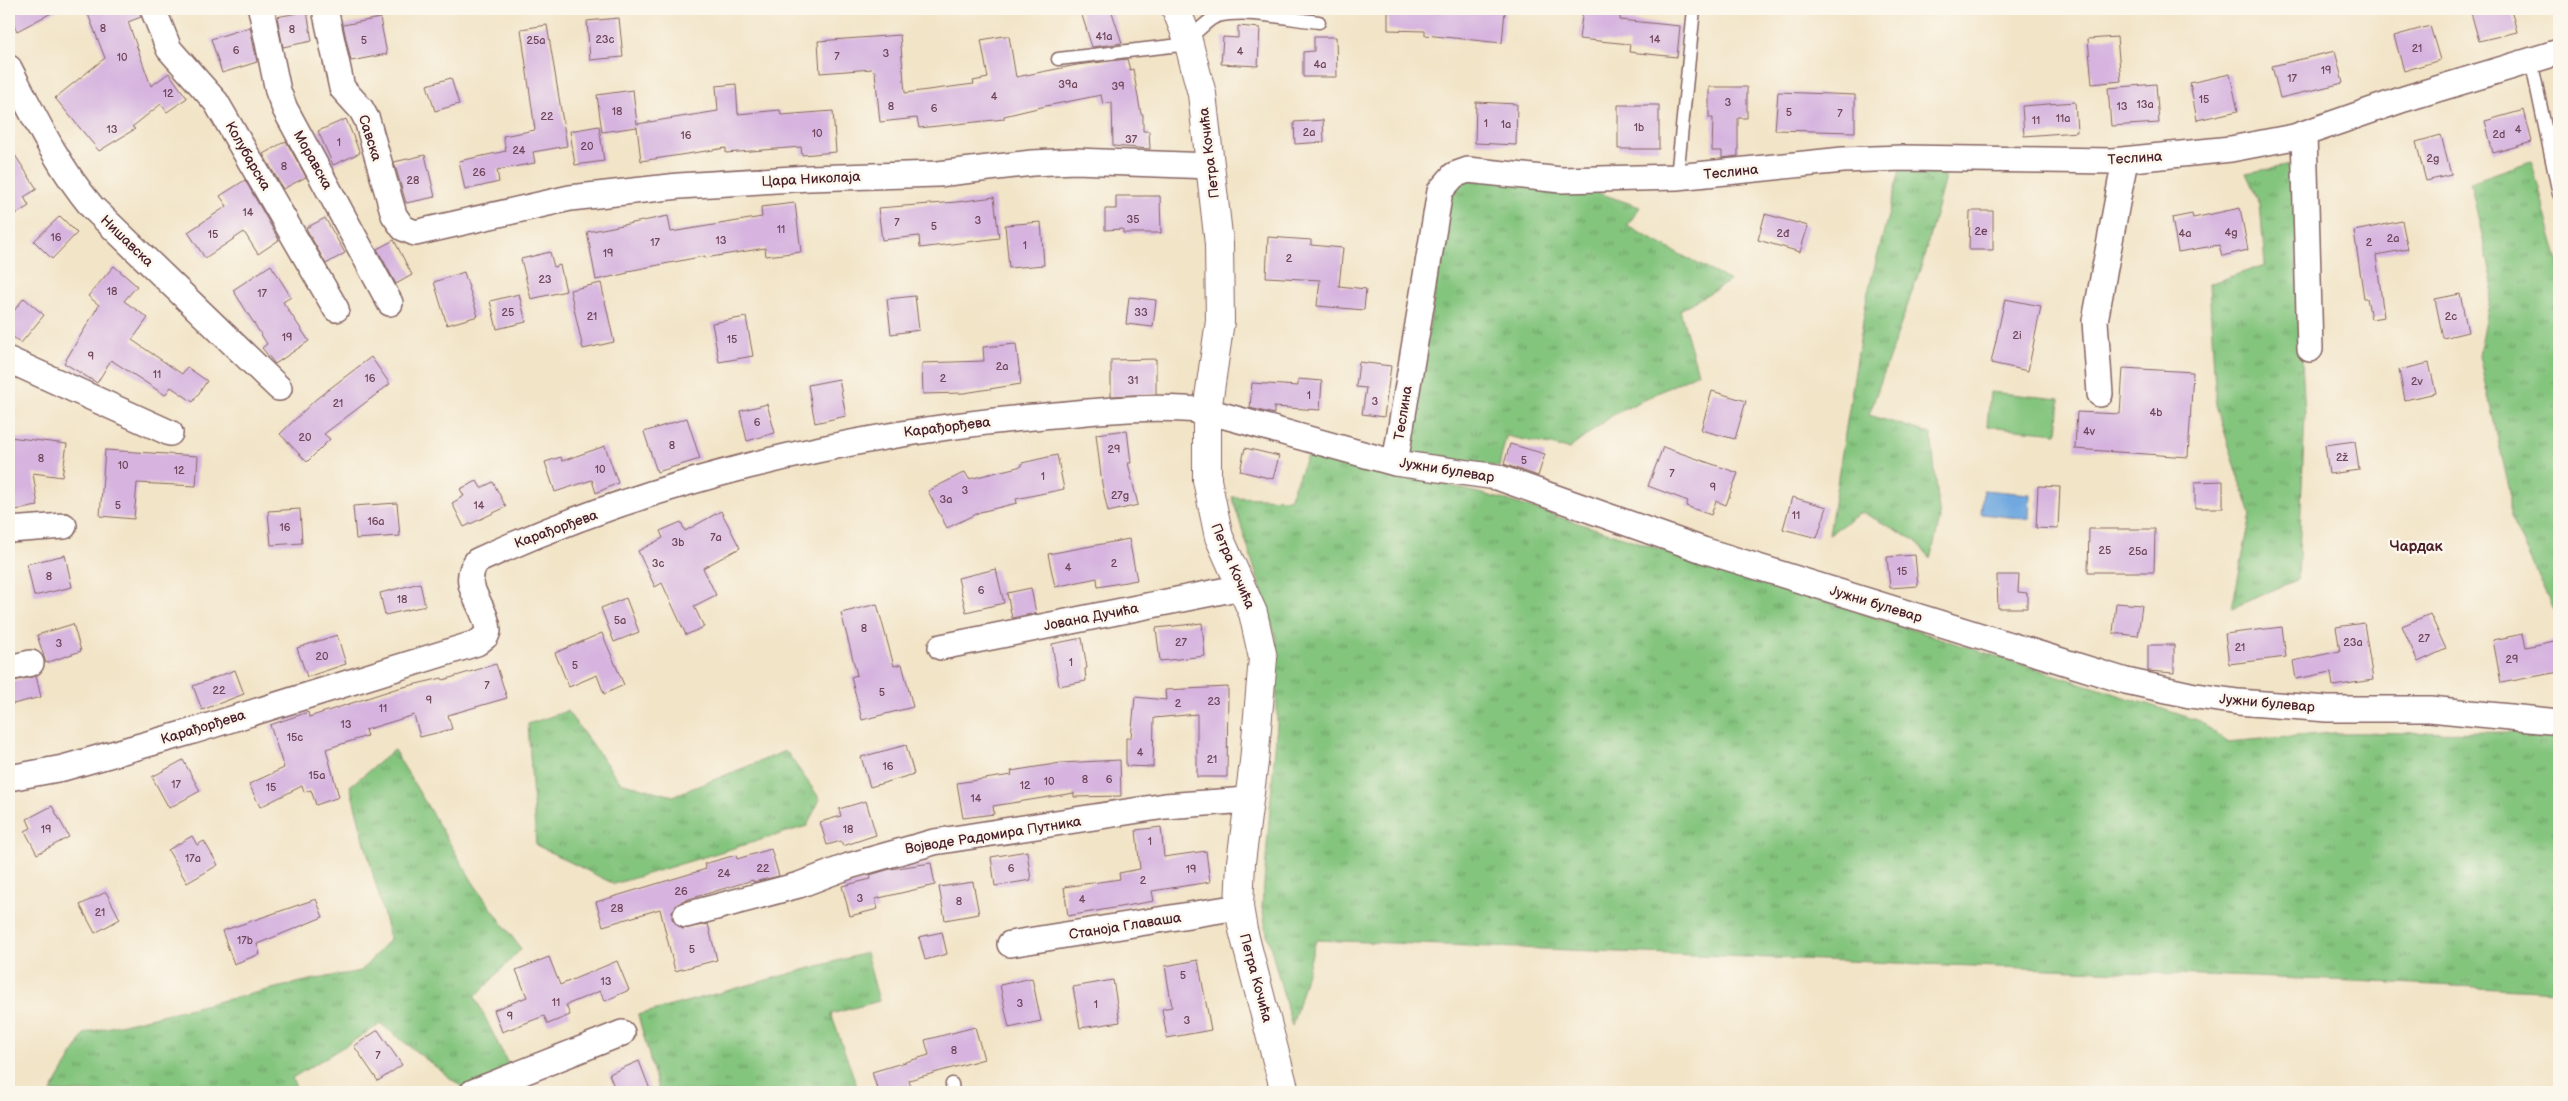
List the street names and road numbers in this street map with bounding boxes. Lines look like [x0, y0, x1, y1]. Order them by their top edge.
street label: Петра Кочића [1195, 106, 1223, 199]
street label: Савска [355, 113, 386, 164]
street label: Колубарска [221, 118, 275, 194]
street label: Моравска [290, 128, 337, 193]
street label: Теслина [2107, 148, 2164, 168]
street label: Теслина [1703, 161, 1760, 183]
street label: Цара Николаја [761, 168, 862, 190]
street label: Нишавска [97, 212, 158, 271]
street label: Теслина [1390, 384, 1416, 441]
street label: Карађорђева [903, 413, 992, 441]
street label: Јужни булевар [1398, 454, 1496, 486]
street label: Карађорђева [512, 506, 601, 552]
street label: Петра Кочића [1207, 521, 1259, 612]
street label: Јужни булевар [1828, 582, 1924, 626]
street label: Јована Дучића [1042, 599, 1141, 635]
street label: Јужни булевар [2219, 690, 2316, 716]
street label: Карађорђева [159, 706, 248, 748]
street label: Војводе Радомира Путника [904, 813, 1083, 857]
street label: Станоја Главаша [1068, 909, 1183, 943]
street label: Петра Кочића [1236, 932, 1276, 1025]

